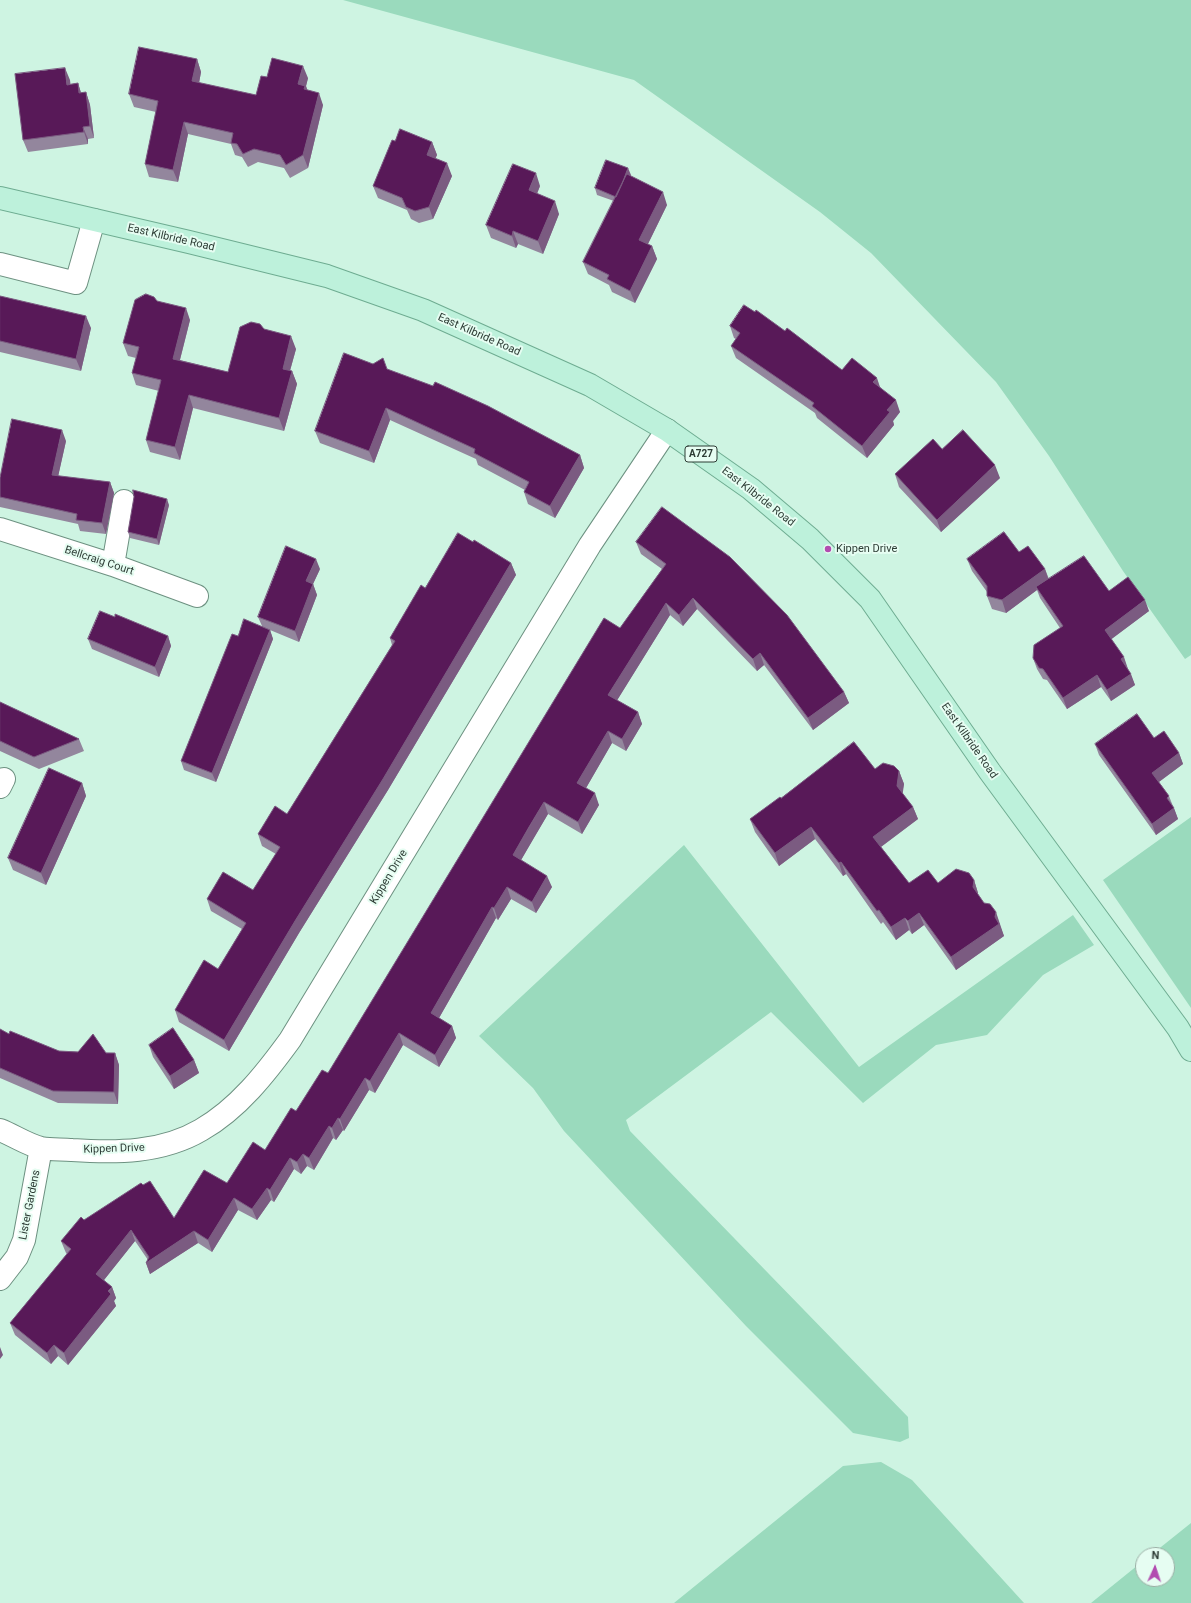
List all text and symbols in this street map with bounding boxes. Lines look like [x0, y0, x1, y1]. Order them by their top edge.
street label: East Kilbride Road [126, 222, 216, 254]
street label: East Kilbride Road [436, 311, 522, 359]
road number: A727 [685, 446, 717, 462]
street label: East Kilbride Road [719, 464, 797, 530]
place label: Kippen Drive [836, 542, 897, 556]
street label: Bellcraig Court [63, 544, 135, 578]
marker: Kippen Drive [823, 544, 833, 554]
street label: East Kilbride Road [938, 701, 1000, 781]
street label: Kippen Drive [368, 847, 410, 907]
street label: Kippen Drive [83, 1141, 145, 1157]
street label: Lister Gardens [17, 1169, 43, 1241]
north arrow [1135, 1547, 1175, 1587]
text: N [1151, 1549, 1160, 1562]

